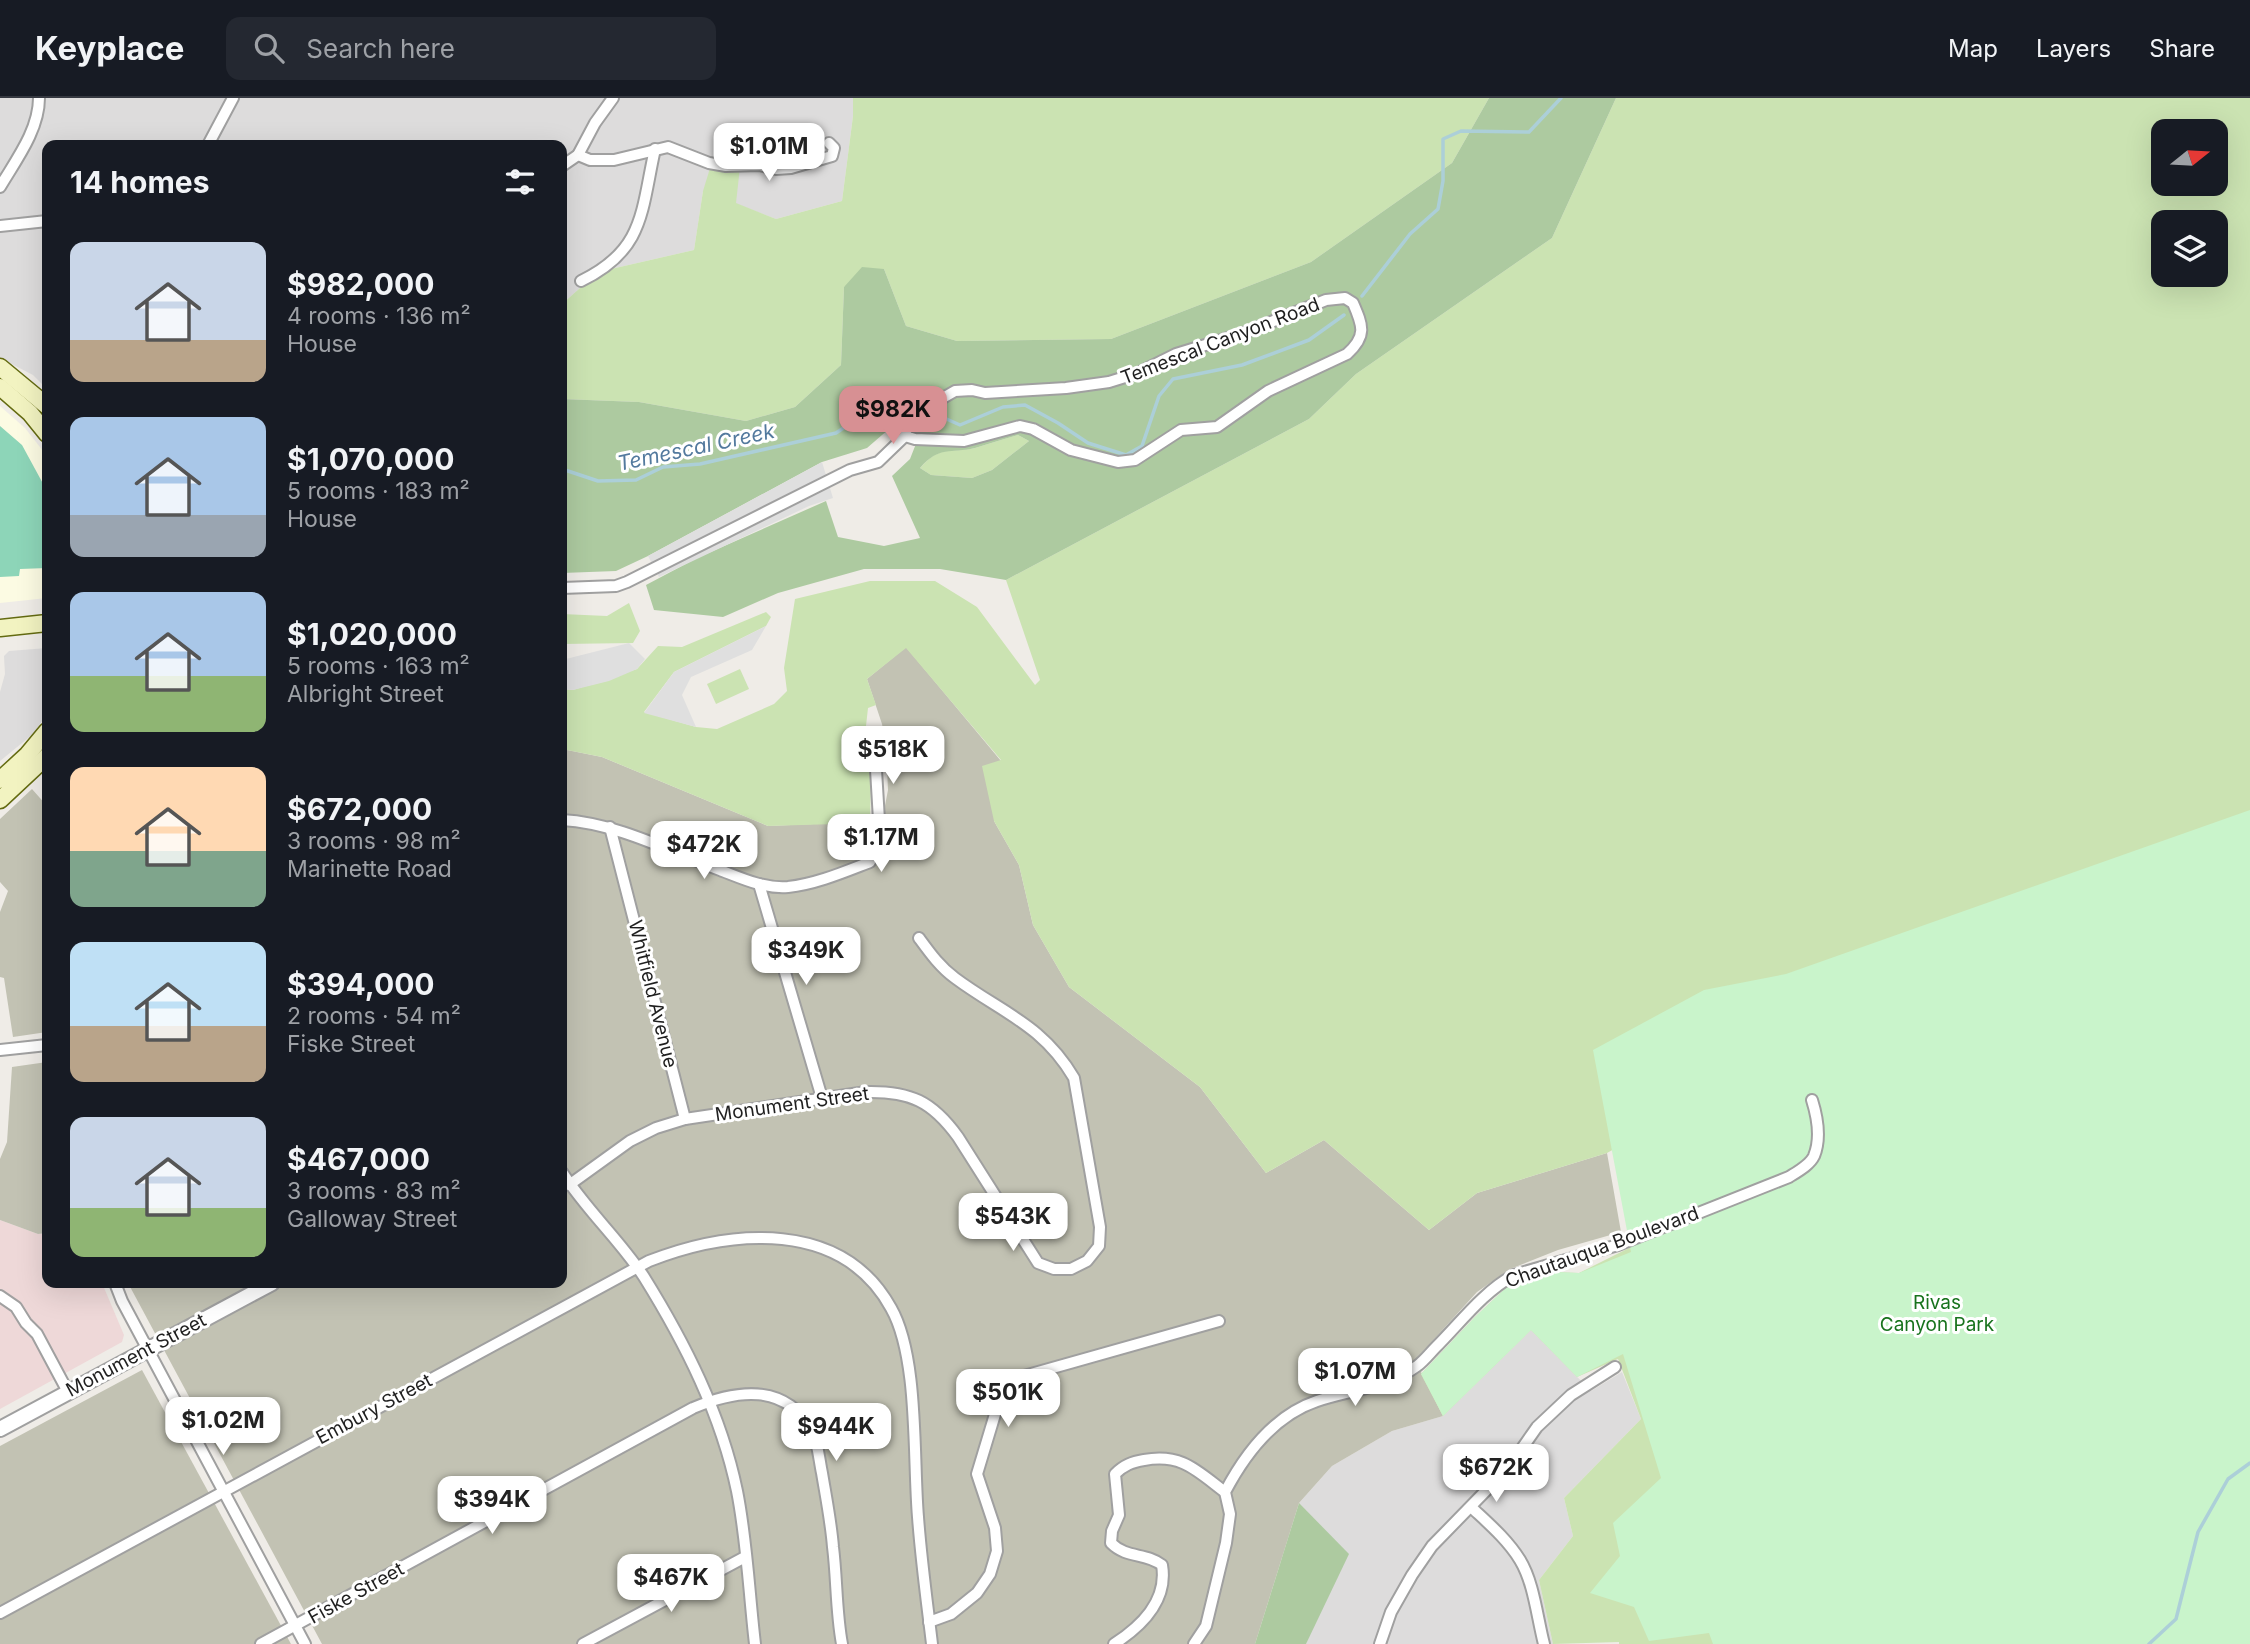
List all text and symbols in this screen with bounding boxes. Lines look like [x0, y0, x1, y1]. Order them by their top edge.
search box [226, 17, 716, 80]
text: Keyplace [35, 28, 184, 68]
icon: search [250, 29, 288, 67]
text: Search here [306, 33, 455, 64]
text: Map [1948, 34, 1998, 63]
text: Layers [2036, 34, 2111, 63]
text: Share [2149, 34, 2215, 63]
north arrow [2151, 119, 2228, 196]
map controls [2151, 119, 2228, 287]
pin: $1.01M [712, 123, 826, 183]
text: $1.01M [730, 132, 808, 160]
icon: filters [501, 163, 539, 201]
text: 14 homes [70, 164, 209, 200]
button: layers [2151, 210, 2228, 287]
text: $982,000 [287, 266, 434, 302]
icon: home [126, 270, 210, 354]
street label: Temescal Canyon Road [1117, 292, 1323, 390]
text: 4 rooms · 136 m² [287, 302, 471, 330]
text: House [287, 330, 357, 358]
pin: $982K [844, 386, 942, 446]
text: $982K [855, 395, 931, 423]
water label: Temescal Creek [615, 418, 777, 476]
text: $1,070,000 [287, 441, 455, 477]
icon: home [126, 445, 210, 529]
text: 5 rooms · 183 m² [287, 477, 470, 505]
text: House [287, 505, 357, 533]
text: $1,020,000 [287, 616, 457, 652]
icon: home [126, 620, 210, 704]
text: 5 rooms · 163 m² [287, 652, 470, 680]
text: Albright Street [287, 680, 444, 708]
pin: $518K [844, 726, 942, 786]
text: $518K [857, 735, 929, 763]
text: $672,000 [287, 791, 432, 827]
icon: home [126, 795, 210, 879]
pin: $1.17M [824, 814, 938, 874]
pin: $472K [655, 822, 753, 881]
text: $1.17M [843, 823, 919, 851]
text: 3 rooms · 98 m² [287, 827, 461, 855]
text: $472K [666, 830, 742, 858]
text: Marinette Road [287, 855, 452, 883]
street label: Whitfield Avenue [624, 918, 682, 1070]
pin: $349K [757, 928, 855, 987]
text: $349K [768, 936, 844, 964]
text: $394,000 [287, 966, 435, 1002]
icon: home [126, 970, 210, 1054]
text: 2 rooms · 54 m² [287, 1002, 461, 1030]
text: Fiske Street [287, 1030, 415, 1058]
street label: Monument Street [714, 1082, 870, 1126]
text: $467,000 [287, 1141, 430, 1177]
icon: home [126, 1145, 210, 1229]
text: 3 rooms · 83 m² [287, 1177, 461, 1205]
pin: $543K [964, 1194, 1062, 1253]
street label: Chautauqua Boulevard [1502, 1201, 1702, 1293]
text: $543K [975, 1202, 1051, 1230]
text: Galloway Street [287, 1205, 457, 1233]
park label: Rivas Canyon Park [1880, 1291, 1995, 1336]
street label: Monument Street [62, 1308, 210, 1402]
pin: $1.07M [1298, 1348, 1412, 1408]
text: $1.07M [1314, 1357, 1396, 1385]
street label: Embury Street [312, 1369, 436, 1449]
pin: $501K [959, 1370, 1057, 1429]
text: $501K [972, 1378, 1044, 1406]
pin: $1.02M [166, 1398, 280, 1457]
pin: $944K [787, 1404, 885, 1463]
text: $1.02M [181, 1406, 265, 1434]
text: $944K [797, 1412, 875, 1440]
pin: $672K [1447, 1444, 1545, 1504]
text: $672K [1459, 1453, 1533, 1481]
pin: $394K [443, 1476, 541, 1536]
text: $394K [454, 1485, 530, 1513]
pin: $467K [622, 1554, 720, 1614]
street label: Fiske Street [304, 1557, 408, 1629]
text: $467K [633, 1563, 709, 1591]

